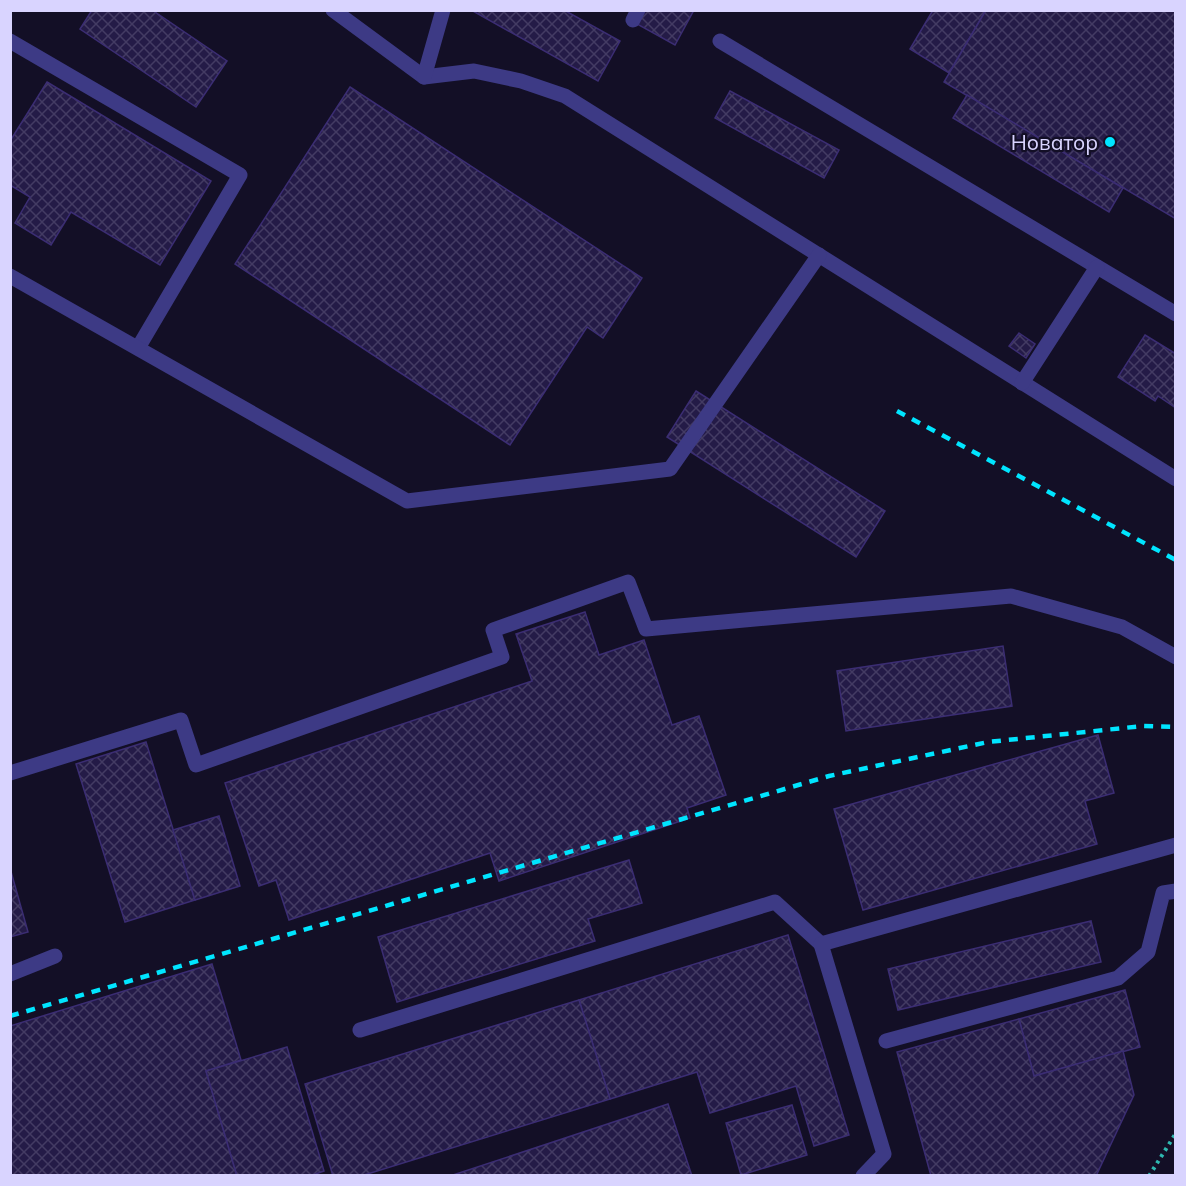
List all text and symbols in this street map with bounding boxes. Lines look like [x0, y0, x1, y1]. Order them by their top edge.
place label: Новатор [1011, 129, 1098, 155]
marker: Новатор [1103, 135, 1117, 149]

